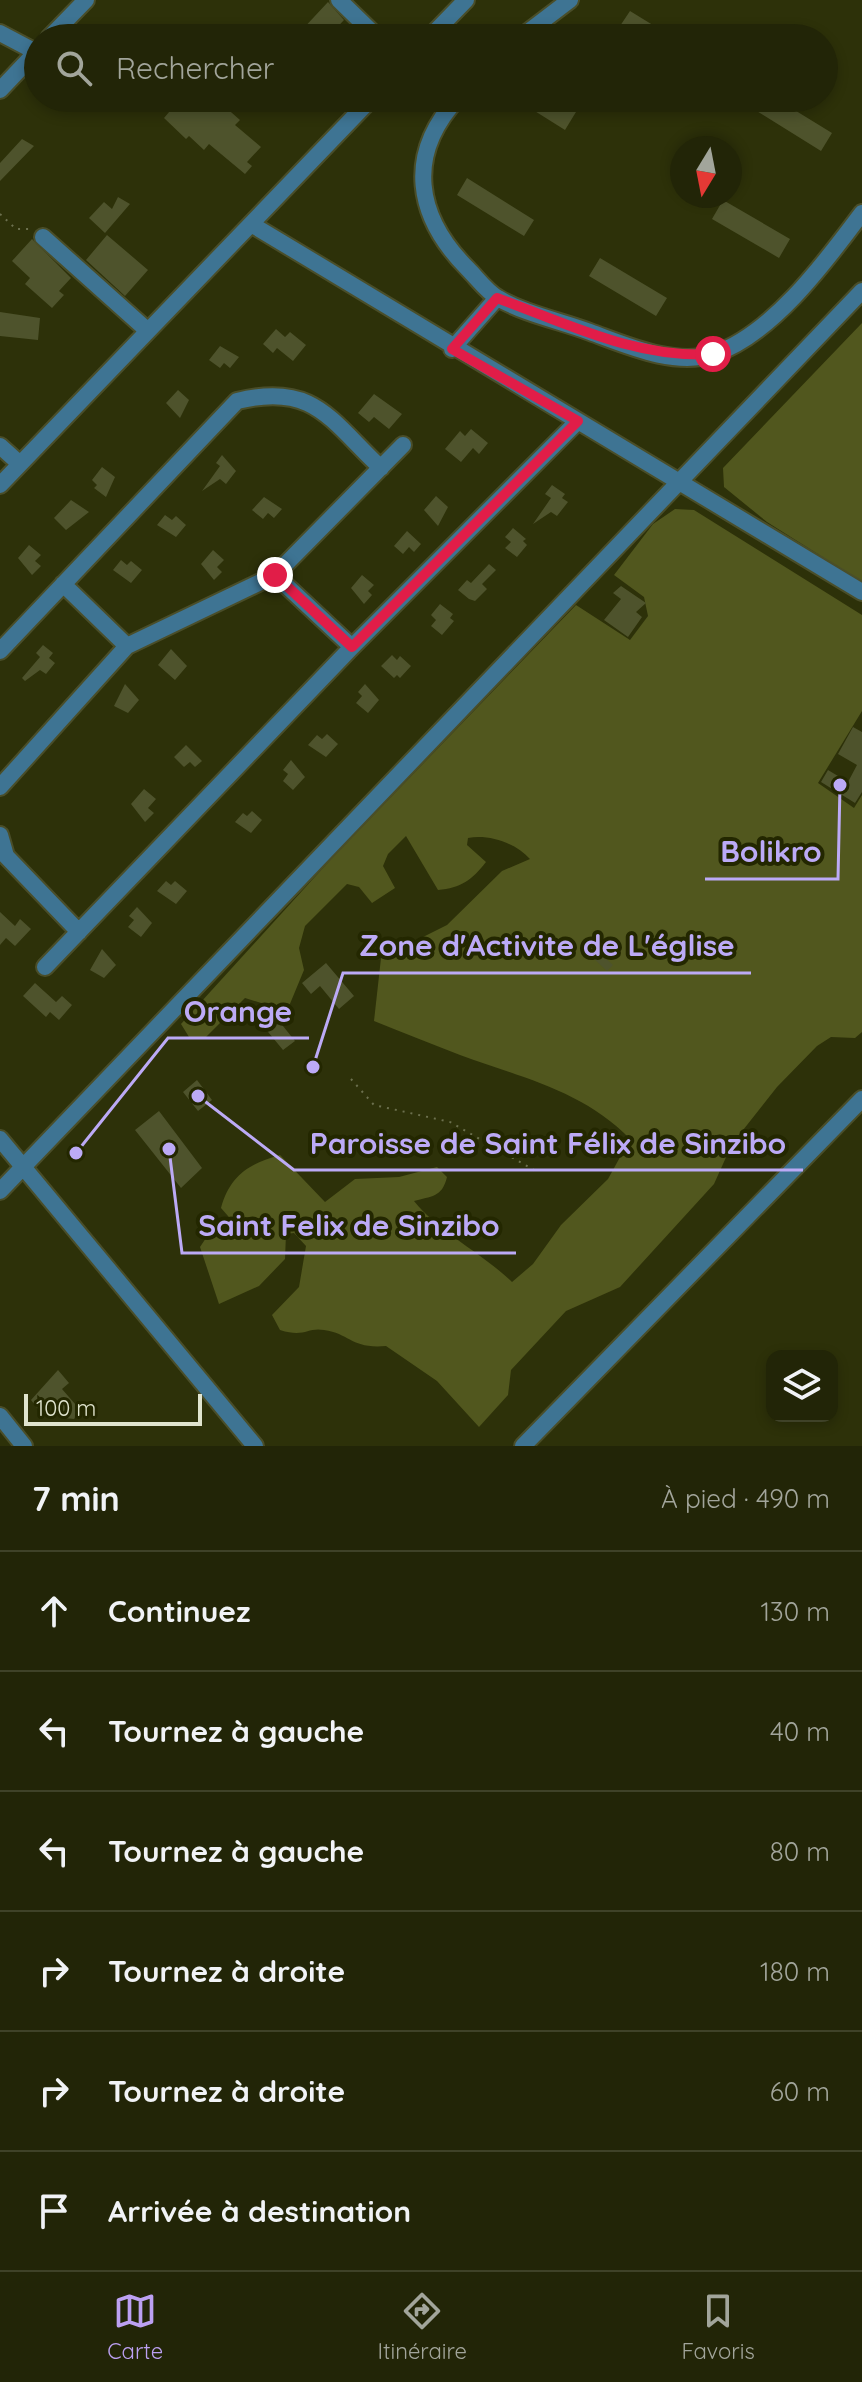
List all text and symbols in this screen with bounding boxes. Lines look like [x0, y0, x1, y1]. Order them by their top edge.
search box [24, 24, 838, 112]
icon: search [52, 46, 96, 90]
text: Rechercher [116, 49, 274, 87]
north arrow [670, 136, 742, 208]
route start [695, 336, 731, 372]
route end [257, 557, 293, 593]
callout: Bolikro [705, 825, 838, 879]
text: Bolikro [720, 832, 822, 870]
callout: Zone d'Activite de L'église [343, 919, 751, 973]
text: Zone d'Activite de L'église [359, 926, 735, 964]
callout: Orange [168, 984, 309, 1038]
text: Orange [184, 992, 292, 1030]
callout: Paroisse de Saint Félix de Sinzibo [294, 1116, 803, 1170]
text: Paroisse de Saint Félix de Sinzibo [310, 1124, 786, 1162]
callout: Saint Felix de Sinzibo [182, 1199, 516, 1253]
text: Saint Felix de Sinzibo [198, 1206, 500, 1244]
map controls [766, 1350, 838, 1422]
button: layers [766, 1350, 838, 1422]
scale bar [24, 1390, 202, 1426]
text: 100 m [36, 1394, 96, 1422]
text: 7 min [32, 1477, 120, 1520]
text: À pied · 490 m [661, 1482, 830, 1515]
icon: ahead [32, 1589, 76, 1633]
text: Continuez [108, 1592, 250, 1630]
text: 130 m [760, 1595, 830, 1628]
icon: left [32, 1709, 76, 1753]
text: Tournez à gauche [108, 1712, 364, 1750]
text: 40 m [770, 1715, 830, 1748]
icon: left [32, 1829, 76, 1873]
text: Tournez à gauche [108, 1832, 364, 1870]
text: 80 m [770, 1835, 830, 1868]
icon: right [32, 1949, 76, 1993]
text: Tournez à droite [108, 1952, 345, 1990]
text: 180 m [760, 1955, 830, 1988]
icon: right [32, 2069, 76, 2113]
text: Tournez à droite [108, 2072, 345, 2110]
text: 60 m [770, 2075, 830, 2108]
icon: arrive [32, 2189, 76, 2233]
text: Arrivée à destination [108, 2192, 411, 2230]
tab: Carte [107, 2289, 163, 2365]
tab: Itinéraire [378, 2289, 467, 2365]
tab: Favoris [681, 2289, 755, 2365]

